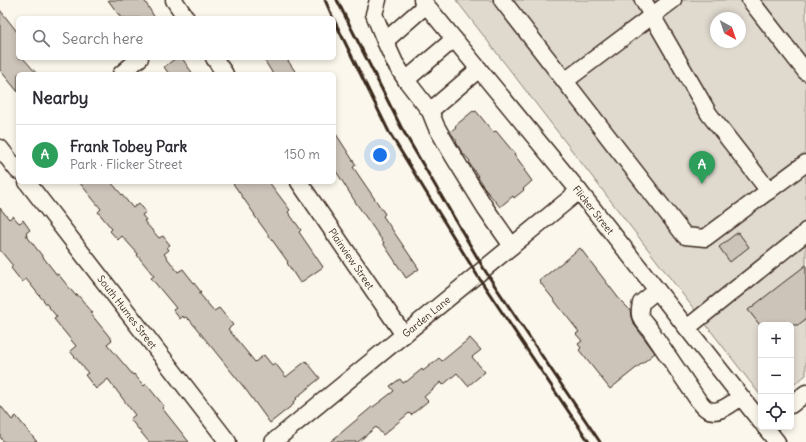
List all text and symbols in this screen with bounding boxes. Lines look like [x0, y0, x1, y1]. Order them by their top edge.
north arrow [710, 12, 746, 48]
search box [16, 16, 336, 60]
icon: search [30, 27, 52, 49]
text: Search here [62, 29, 143, 48]
text: Nearby [32, 87, 88, 109]
text: Frank Tobey Park [70, 137, 187, 156]
your location [370, 145, 390, 165]
text: A [41, 146, 49, 163]
text: 150 m [284, 146, 320, 163]
pin: A [689, 151, 715, 184]
text: Park · Flicker Street [70, 156, 182, 173]
street label: Flicker Street [570, 182, 617, 237]
street label: Plainview Street [326, 226, 378, 292]
street label: South Humes Street [95, 272, 160, 352]
street label: Garden Lane [399, 293, 453, 340]
map controls [758, 322, 794, 430]
button: + [758, 322, 794, 358]
button: − [758, 358, 794, 394]
button: locate [758, 394, 794, 430]

